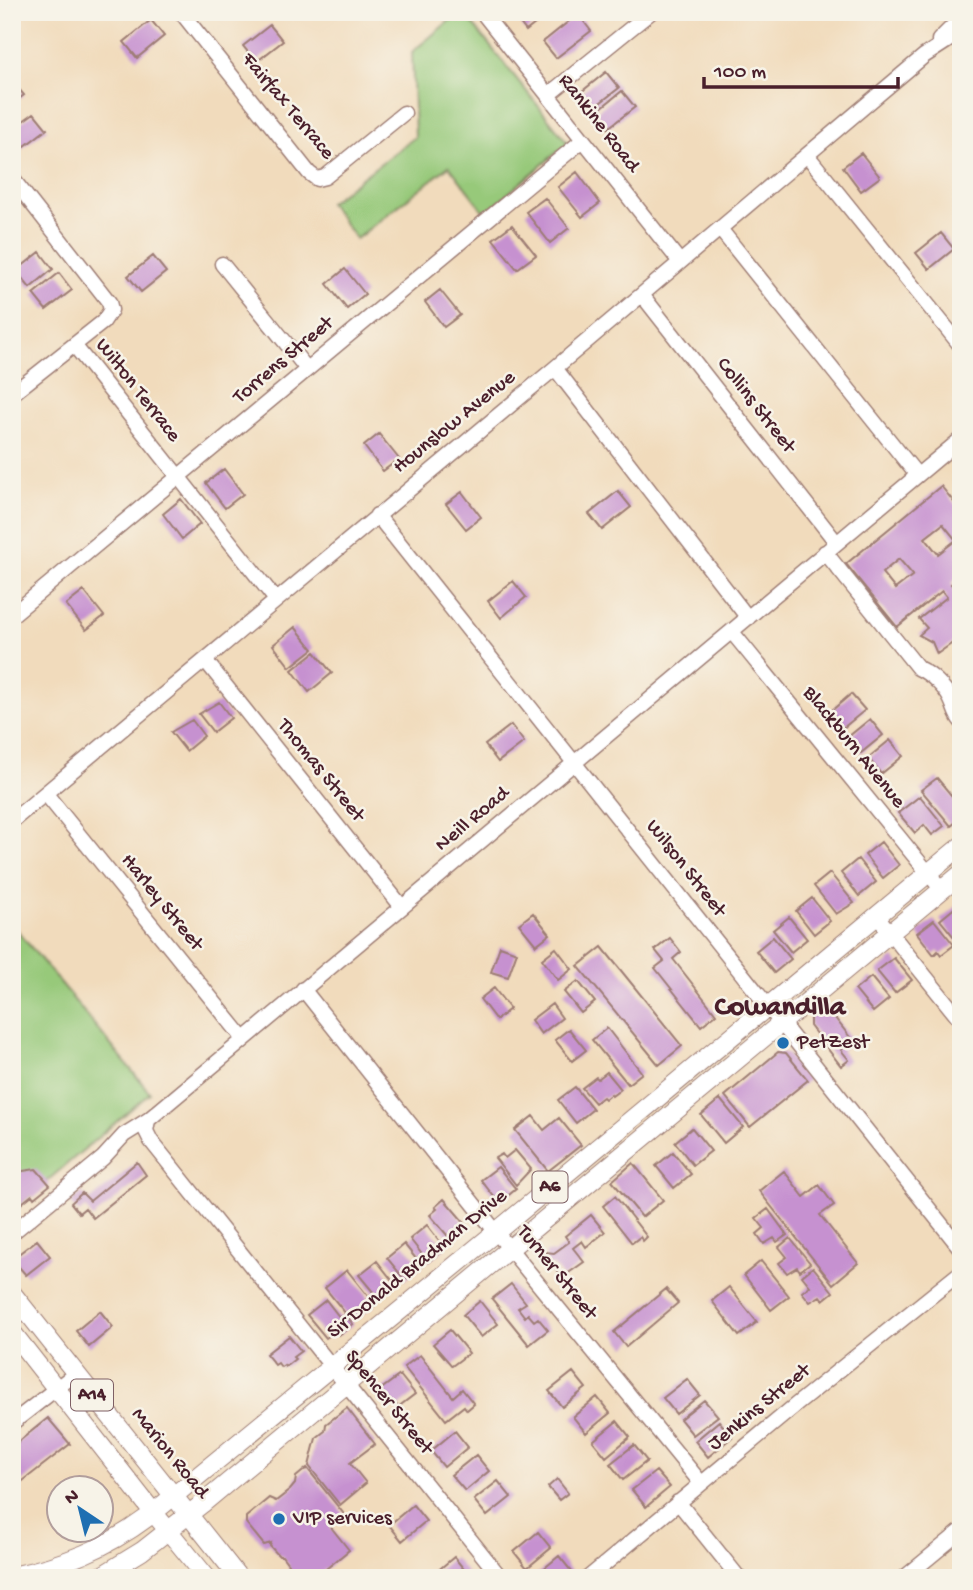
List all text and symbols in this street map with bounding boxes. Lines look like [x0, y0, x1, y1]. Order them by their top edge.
scale bar [704, 46, 898, 90]
street label: Fairfax Terrace [234, 48, 340, 166]
text: 100 m [713, 61, 766, 86]
street label: Rankine Road [552, 70, 645, 180]
street label: Torrens Street [228, 310, 341, 411]
street label: Wilton Terrace [89, 334, 186, 449]
street label: Collins Street [710, 353, 802, 461]
street label: Hounslow Avenue [389, 365, 522, 480]
street label: Blackburn Avenue [795, 681, 911, 815]
street label: Thomas Street [270, 714, 371, 830]
street label: Neill Road [431, 781, 516, 858]
street label: Wilson Street [639, 815, 732, 925]
street label: Harley Street [114, 849, 209, 959]
district label: Cowandilla [715, 992, 847, 1025]
place label: PetZest [796, 1031, 871, 1056]
marker: PetZest [775, 1035, 791, 1051]
road number: A6 [532, 1172, 568, 1203]
street label: Sir Donald Bradman Drive [323, 1184, 514, 1345]
street label: Turner Street [510, 1220, 603, 1327]
street label: Spencer Street [338, 1346, 439, 1462]
street label: Jenkins Street [704, 1358, 818, 1457]
road number: A14 [71, 1380, 113, 1410]
street label: Marion Road [125, 1403, 214, 1506]
north arrow [46, 1474, 116, 1544]
text: N [61, 1485, 84, 1511]
place label: VIP services [292, 1507, 393, 1532]
marker: VIP services [271, 1511, 287, 1527]

